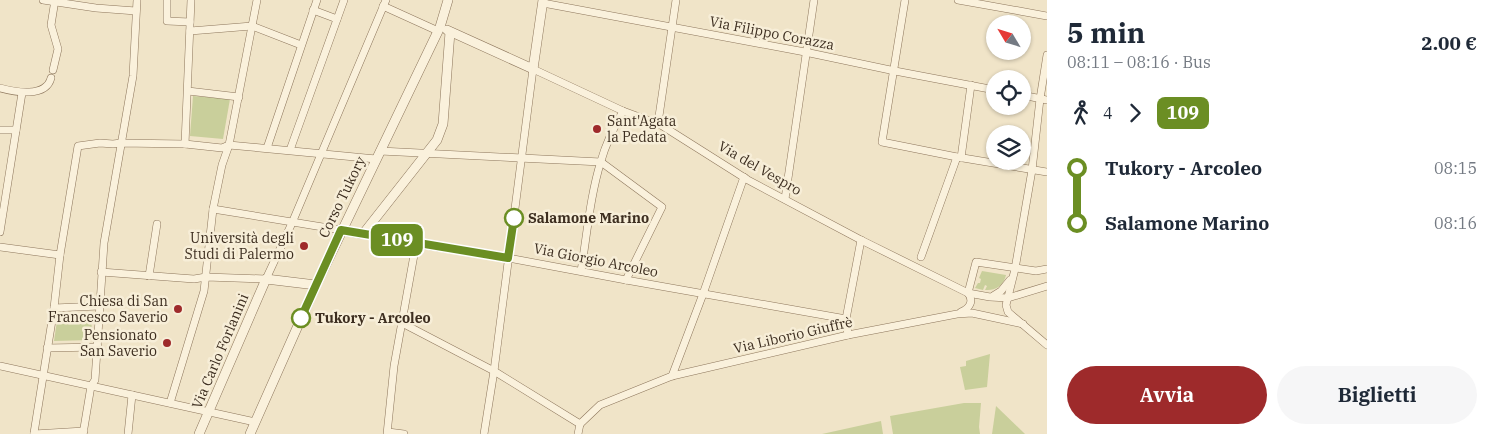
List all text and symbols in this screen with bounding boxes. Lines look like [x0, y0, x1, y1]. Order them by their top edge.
street label: Via Filippo Corazza [708, 12, 836, 54]
text: 5 min [1067, 14, 1145, 51]
north arrow [986, 15, 1031, 60]
map controls [986, 15, 1031, 170]
text: 2.00 € [1421, 31, 1477, 55]
text: 08:11 – 08:16 · Bus [1067, 52, 1211, 72]
button: locate [986, 70, 1031, 115]
icon: walk [1067, 99, 1095, 127]
icon: forward [1121, 99, 1149, 127]
text: 109 [1167, 101, 1199, 124]
text: 4 [1103, 103, 1113, 123]
place label: Sant'Agata la Pedata [607, 112, 677, 146]
marker: Sant'Agata la Pedata [591, 123, 603, 135]
button: layers [986, 125, 1031, 170]
street label: Via del Vespro [715, 137, 805, 199]
street label: Corso Tukory [315, 153, 370, 241]
text: Tukory - Arcoleo [1105, 156, 1262, 180]
text: 08:15 [1434, 158, 1477, 178]
marker: Salamone Marino [504, 208, 524, 228]
place label: Salamone Marino [528, 209, 649, 227]
text: Salamone Marino [1105, 211, 1269, 235]
text: 08:16 [1434, 213, 1477, 233]
line badge: 109 [368, 224, 426, 256]
text: 109 [381, 228, 413, 251]
place label: Università degli Studi di Palermo [184, 229, 294, 263]
street label: Via Giorgio Arcoleo [532, 239, 660, 281]
marker: Università degli Studi di Palermo [298, 240, 310, 252]
street label: Via Carlo Forlanini [188, 291, 252, 411]
place label: Chiesa di San Francesco Saverio [48, 292, 168, 326]
marker: Chiesa di San Francesco Saverio [172, 303, 184, 315]
marker: Tukory - Arcoleo [291, 308, 311, 328]
place label: Tukory - Arcoleo [315, 309, 431, 327]
street label: Via Liborio Giuffrè [732, 313, 854, 357]
place label: Pensionato San Saverio [80, 326, 157, 360]
marker: Pensionato San Saverio [161, 337, 173, 349]
button: Avvia [1067, 366, 1267, 424]
button: Biglietti [1277, 366, 1477, 424]

